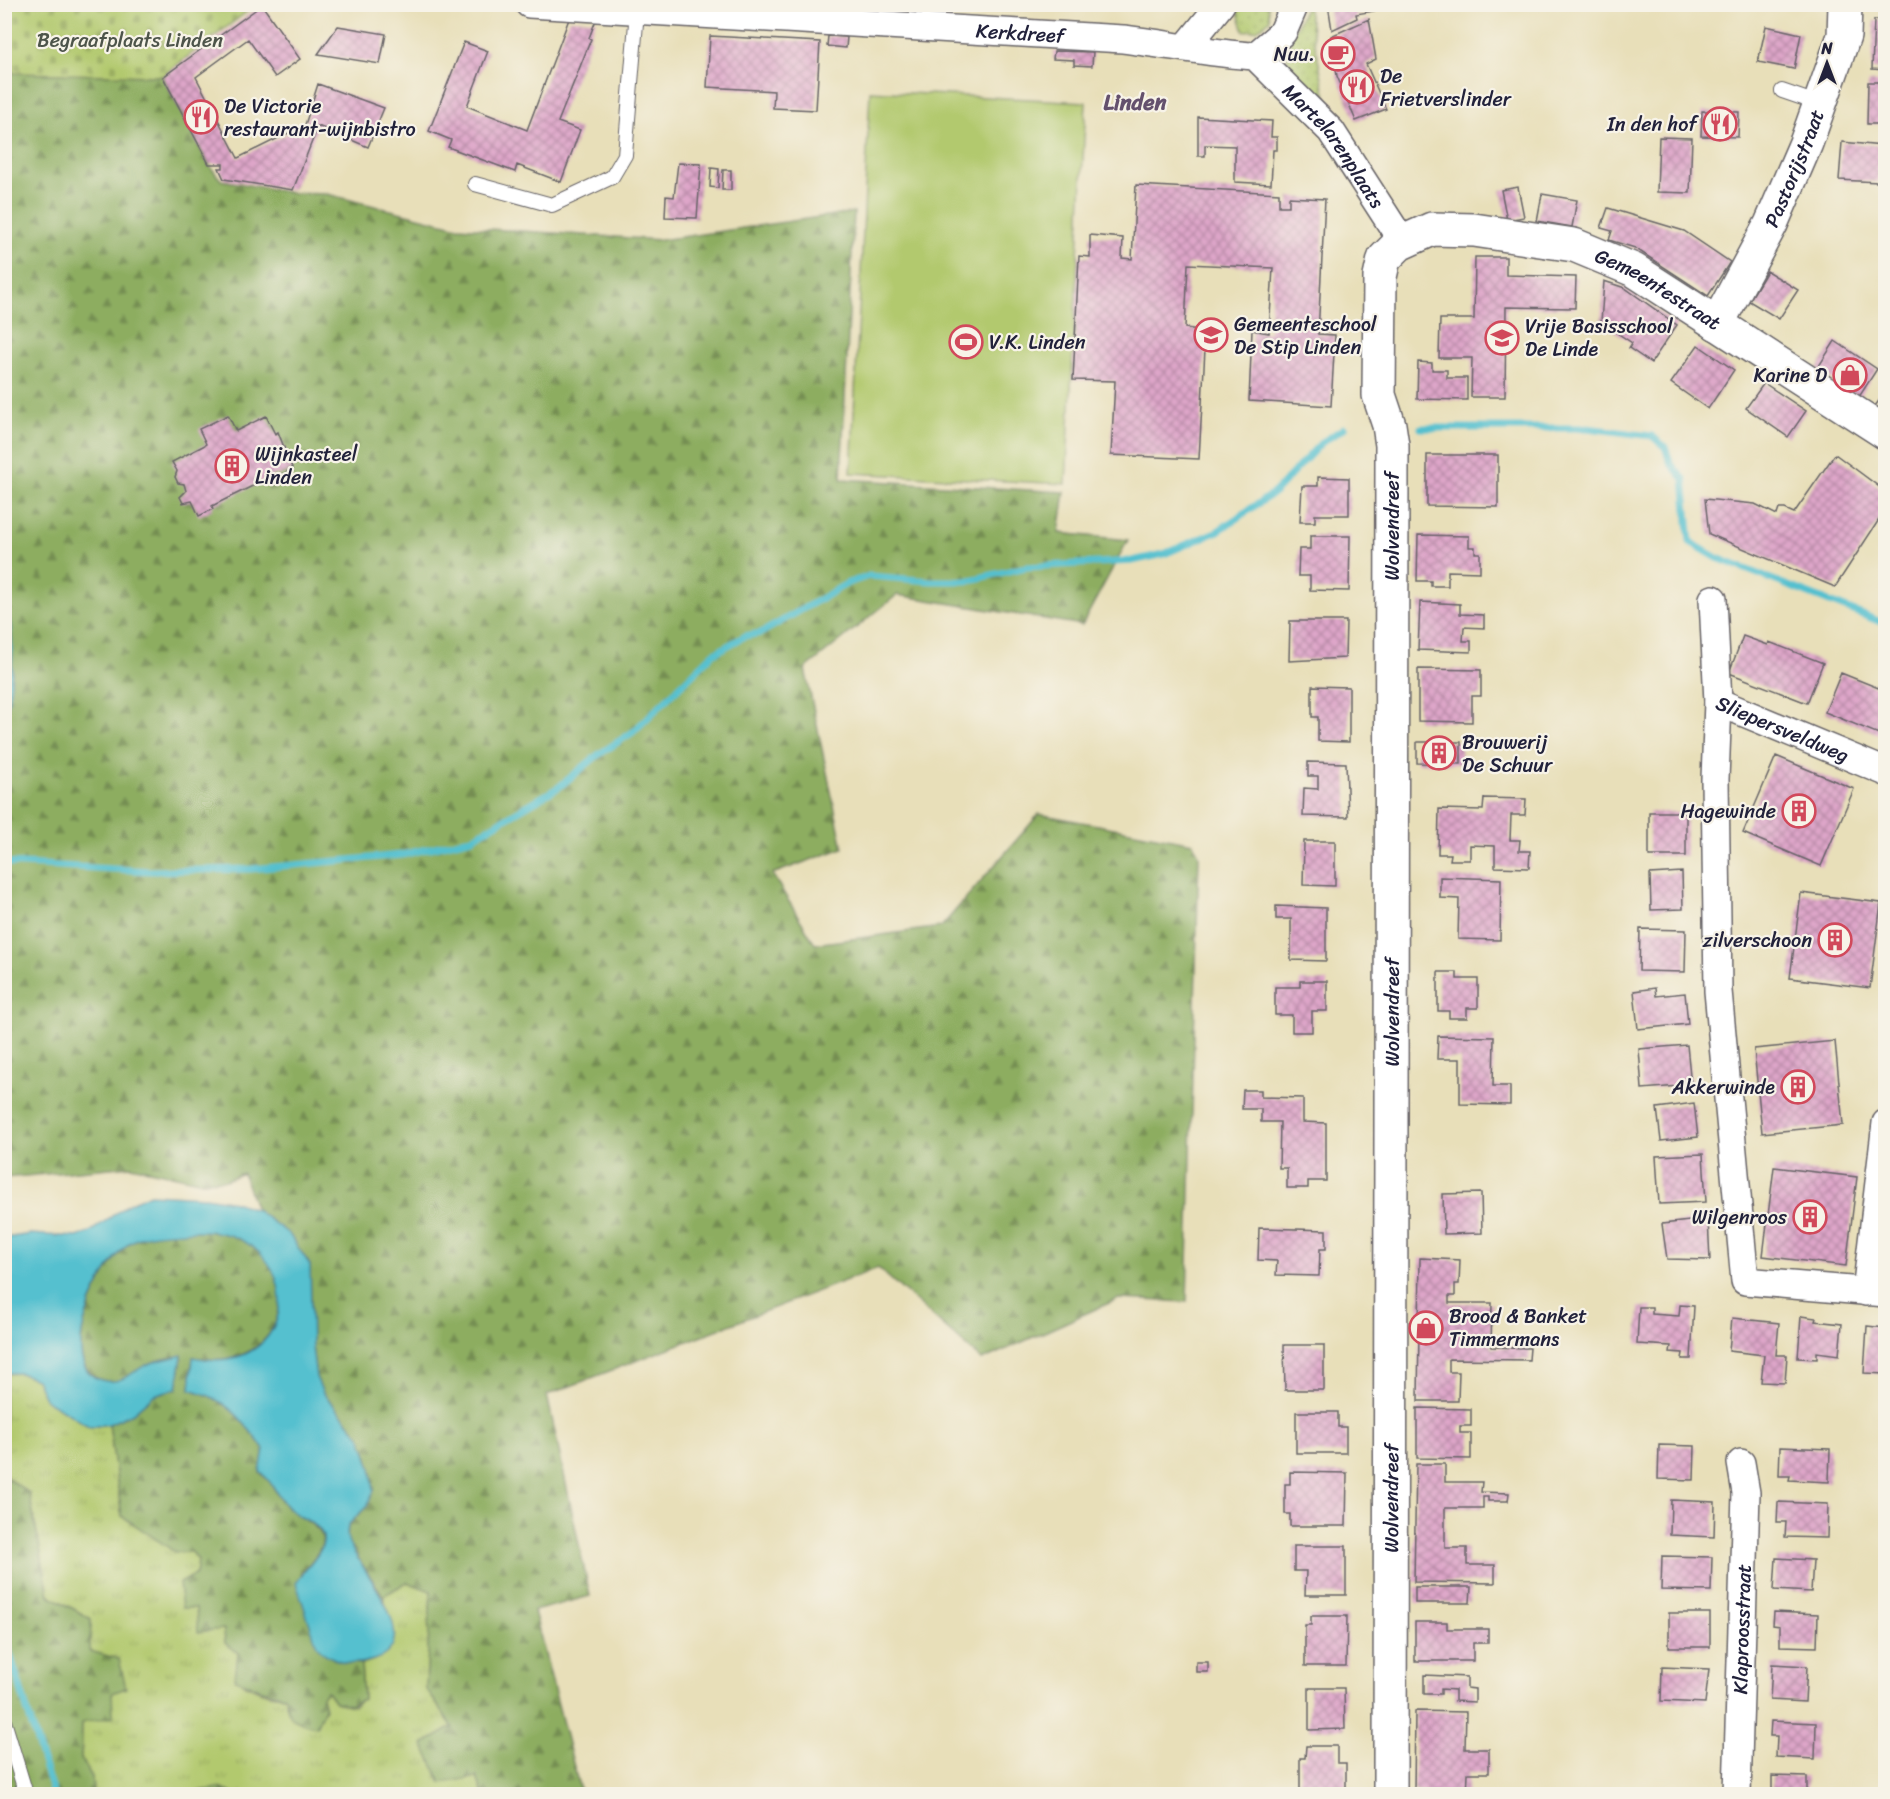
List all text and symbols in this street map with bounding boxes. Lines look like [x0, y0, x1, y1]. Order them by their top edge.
street label: Kerkdreef [975, 13, 1068, 53]
park label: Begraafplaats Linden [37, 23, 223, 58]
north arrow [1797, 33, 1857, 93]
text: N [1820, 34, 1833, 63]
cafe icon: Nuu. [1320, 36, 1356, 72]
place label: Nuu. [1274, 37, 1315, 72]
place label: De Frietverslinder [1380, 59, 1512, 117]
restaurant icon: De Frietverslinder [1339, 69, 1375, 105]
street label: Martelarenplaats [1274, 74, 1394, 216]
district label: Linden [1104, 83, 1167, 122]
place label: De Victorie restaurant-wijnbistro [224, 89, 416, 147]
restaurant icon: De Victorie restaurant-wijnbistro [183, 99, 219, 135]
street label: Pastorijstraat [1754, 104, 1834, 233]
restaurant icon: In den hof [1702, 106, 1738, 142]
place label: In den hof [1606, 107, 1699, 142]
street label: Gemeentestraat [1589, 238, 1729, 340]
place label: Gemeenteschool De Stip Linden [1234, 307, 1378, 365]
place label: Vrije Basisschool De Linde [1525, 309, 1674, 367]
school or university icon: Gemeenteschool De Stip Linden [1193, 317, 1229, 353]
school or university icon: Vrije Basisschool De Linde [1484, 320, 1520, 356]
sports icon: V.K. Linden [948, 324, 984, 360]
place label: V.K. Linden [989, 325, 1086, 360]
shop icon: Karine D [1832, 357, 1868, 393]
place label: Karine D [1754, 358, 1827, 393]
place label: Wijnkasteel Linden [255, 437, 358, 495]
building icon: Wijnkasteel Linden [214, 448, 250, 484]
street label: Wolvendreef [1374, 469, 1410, 581]
street label: Sliepersveldweg [1710, 686, 1855, 772]
place label: Brouwerij De Schuur [1462, 725, 1553, 783]
building icon: Brouwerij De Schuur [1421, 735, 1457, 771]
building icon: Hagewinde [1781, 793, 1817, 829]
place label: Hagewinde [1680, 794, 1776, 829]
building icon: zilverschoon [1817, 922, 1853, 958]
place label: zilverschoon [1702, 923, 1812, 958]
street label: Wolvendreef [1374, 955, 1409, 1067]
building icon: Akkerwinde [1780, 1069, 1816, 1105]
place label: Akkerwinde [1671, 1070, 1775, 1105]
building icon: Wilgenroos [1792, 1199, 1828, 1235]
place label: Wilgenroos [1692, 1200, 1788, 1235]
place label: Brood & Banket Timmermans [1449, 1299, 1587, 1357]
shop icon: Brood & Banket Timmermans [1408, 1310, 1444, 1346]
street label: Wolvendreef [1373, 1441, 1409, 1553]
street label: Klaproosstraat [1722, 1563, 1761, 1695]

